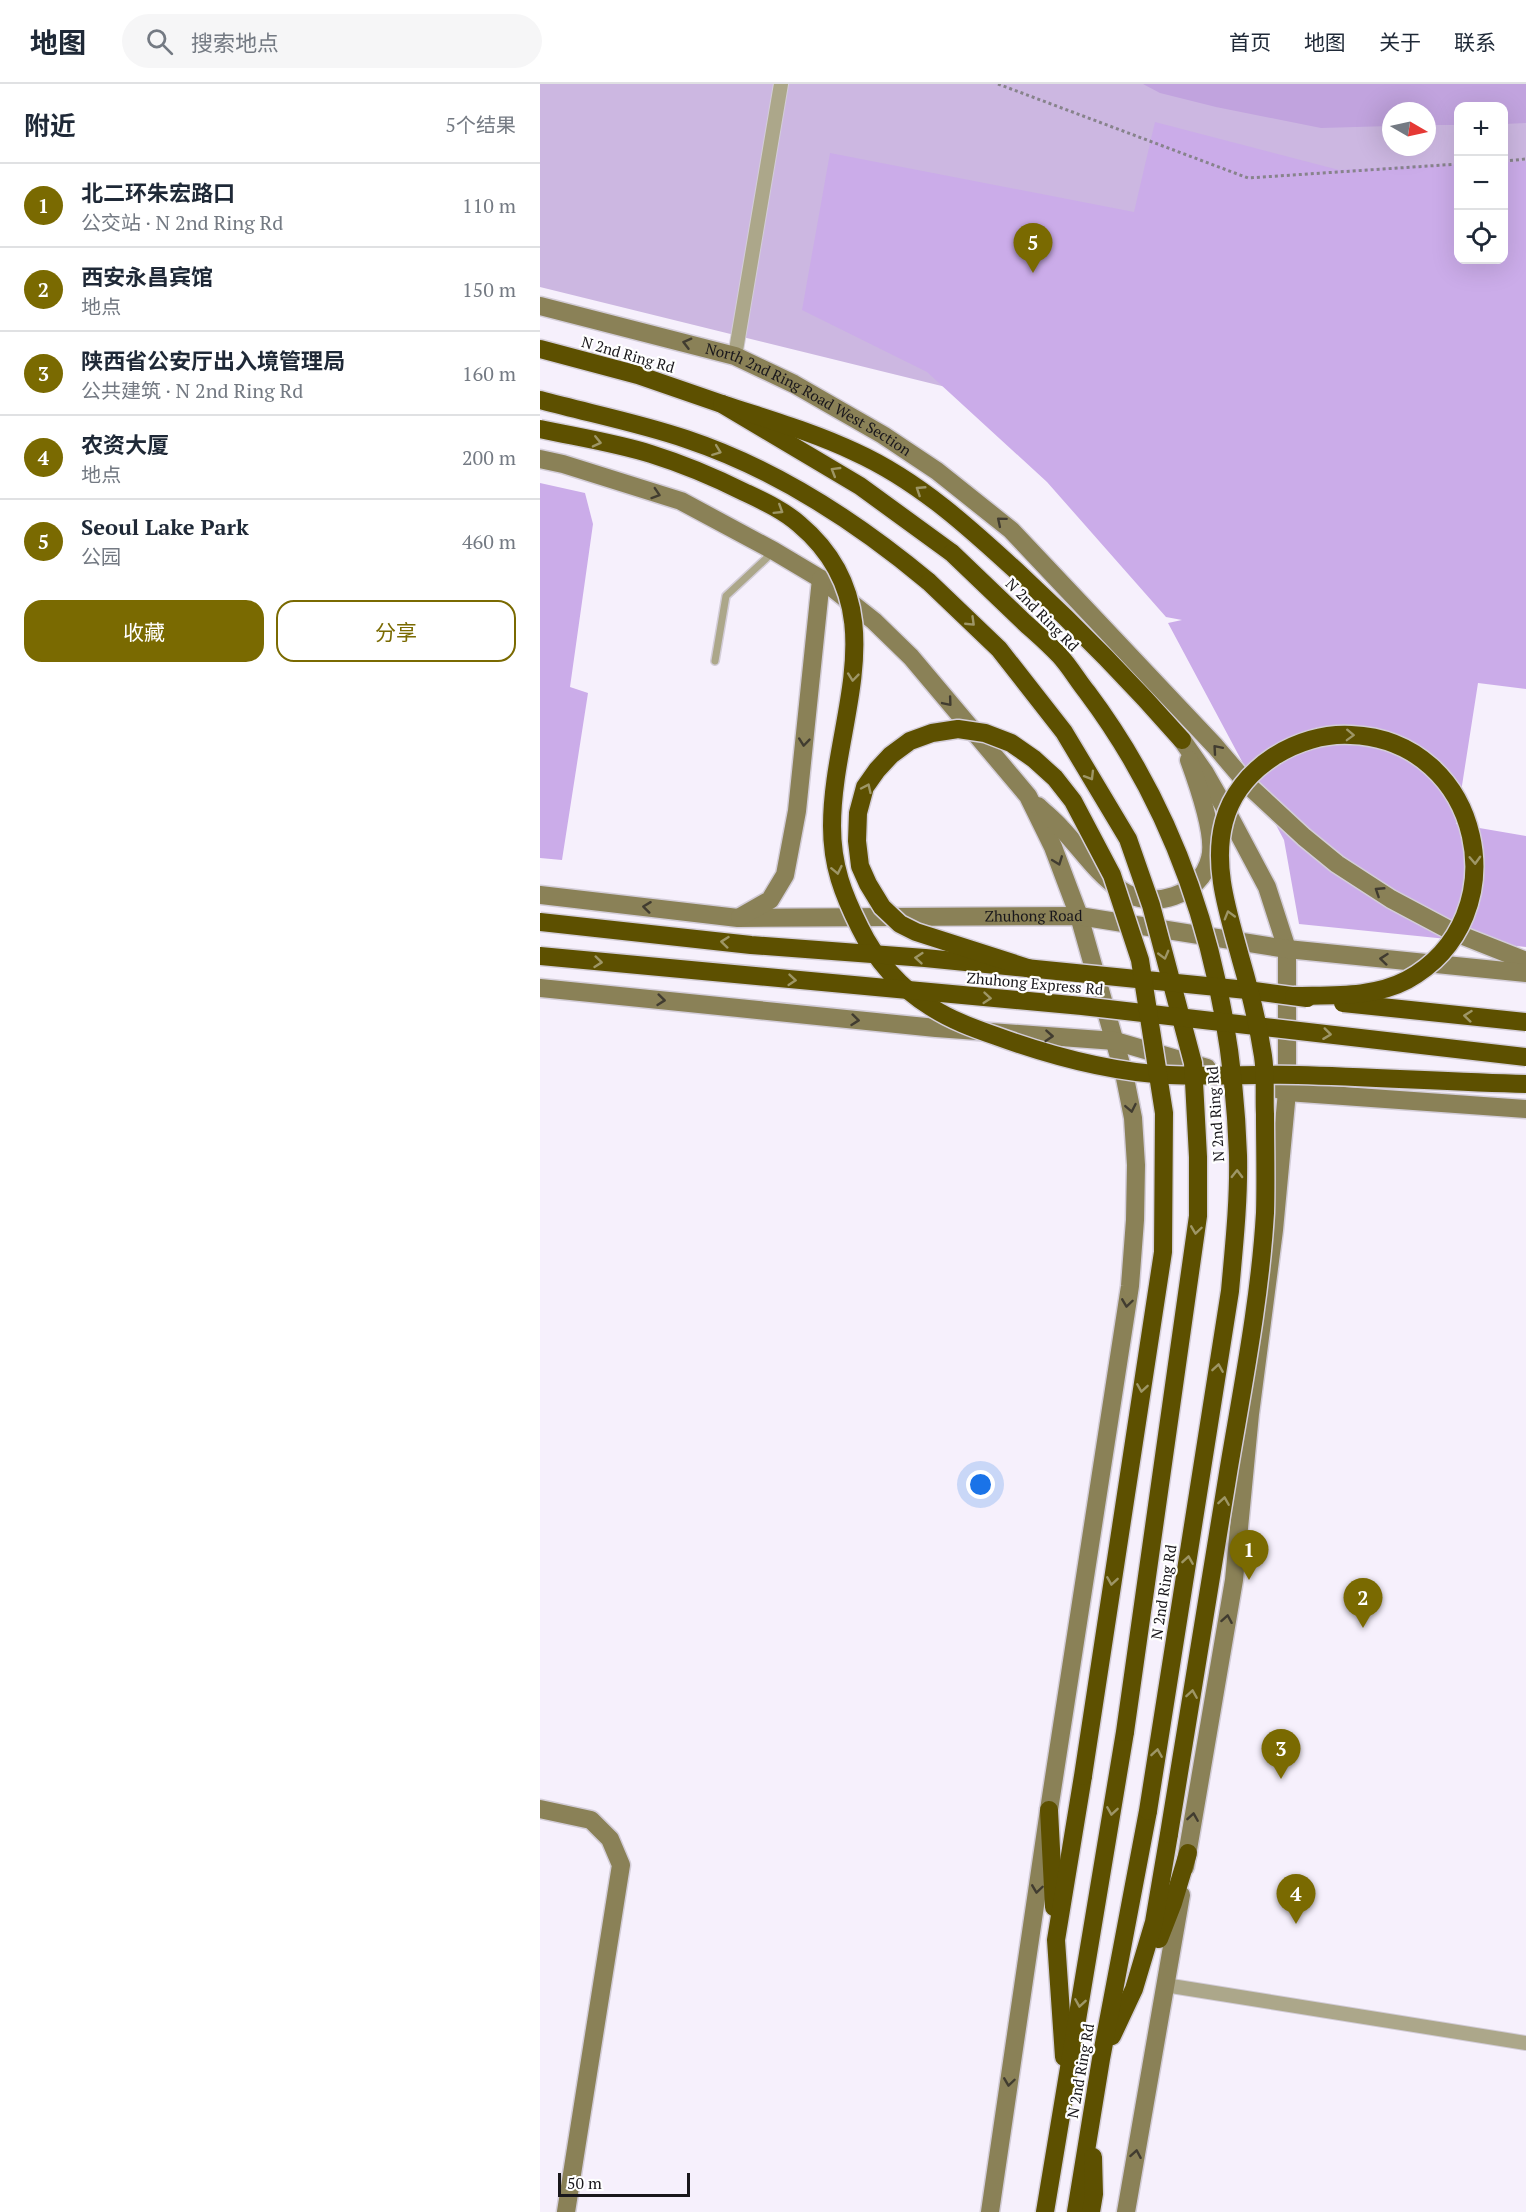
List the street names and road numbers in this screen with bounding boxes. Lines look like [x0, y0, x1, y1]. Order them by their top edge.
street label: N 2nd Ring Rd [579, 331, 677, 377]
street label: North 2nd Ring Road West Section [703, 338, 916, 460]
street label: N 2nd Ring Rd [1002, 573, 1084, 655]
street label: Zhuhong Road [985, 905, 1083, 926]
street label: Zhuhong Express Rd [966, 967, 1104, 999]
street label: N 2nd Ring Rd [1202, 1066, 1228, 1163]
street label: N 2nd Ring Rd [1146, 1543, 1180, 1641]
street label: N 2nd Ring Rd [1062, 2022, 1098, 2120]

